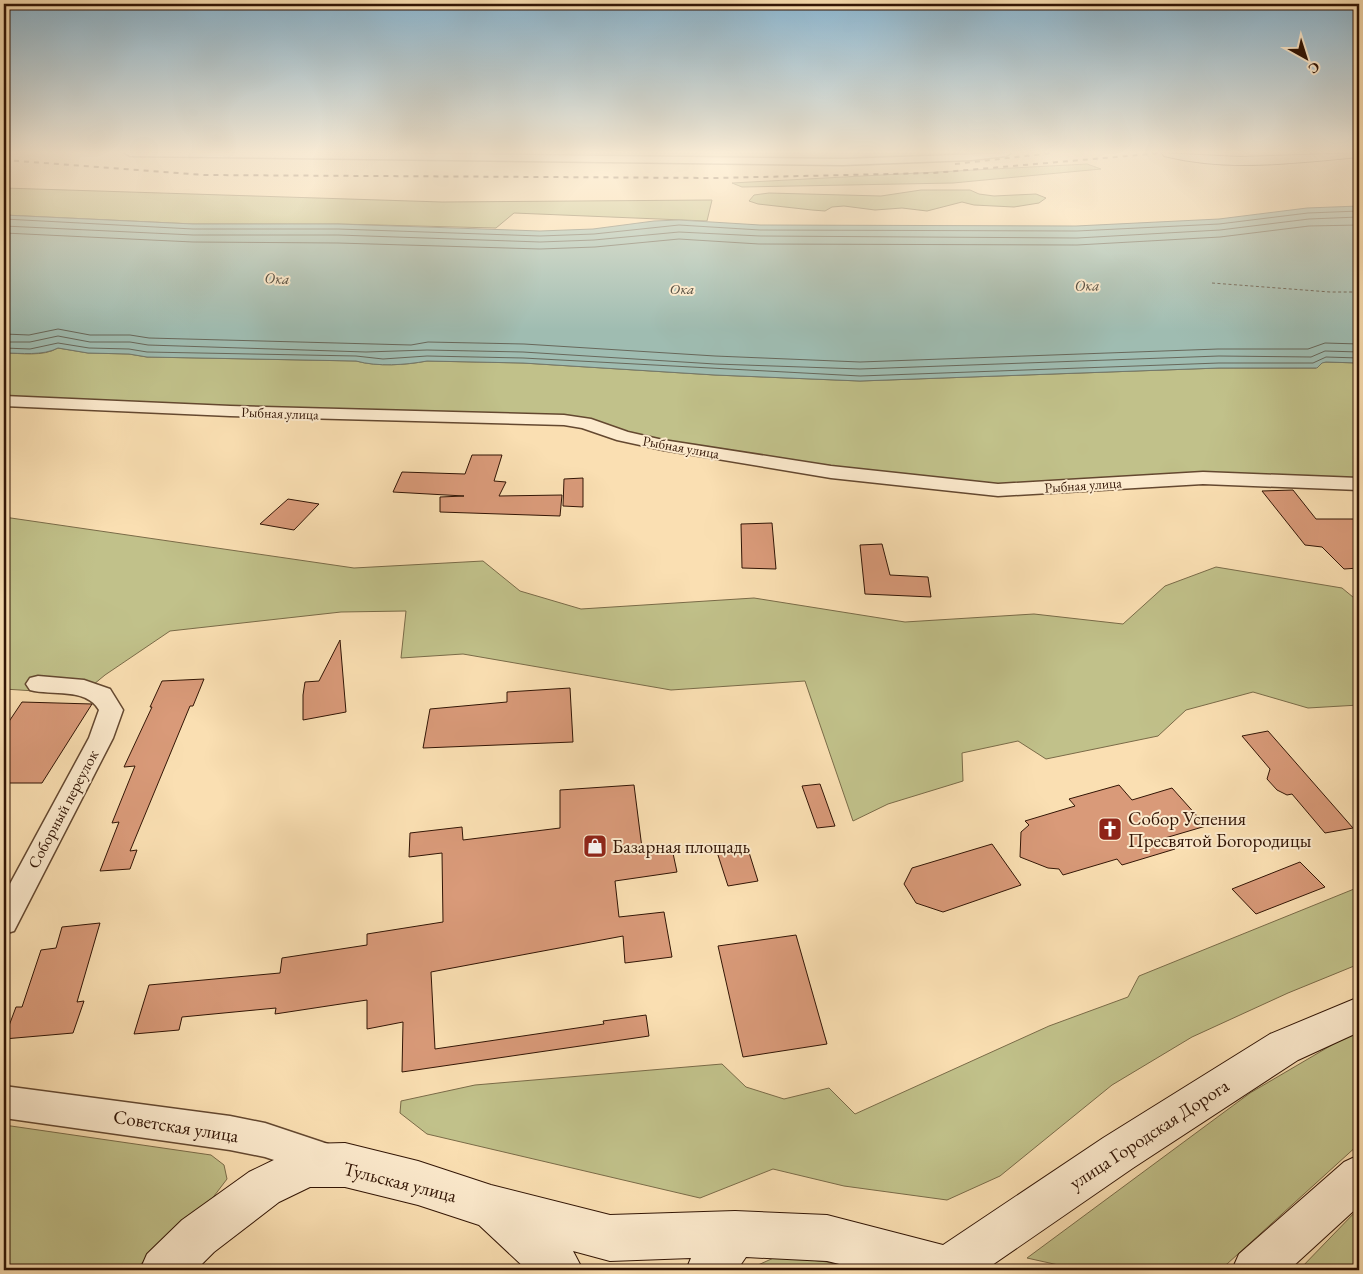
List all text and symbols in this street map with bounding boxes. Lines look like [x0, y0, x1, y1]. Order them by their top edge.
north arrow [1280, 32, 1330, 82]
text: С [1305, 58, 1324, 78]
water label: Ока [264, 268, 290, 288]
water label: Ока [1074, 275, 1100, 295]
water label: Ока [670, 279, 694, 298]
street label: Рыбная улица [241, 403, 319, 423]
street label: Рыбная улица [641, 431, 721, 463]
street label: Рыбная улица [1044, 473, 1123, 497]
street label: Соборный переулок [23, 746, 103, 872]
place label: Собор Успения Пресвятой Богородицы [1128, 806, 1312, 853]
church icon: Собор Успения Пресвятой Богородицы [1097, 816, 1123, 842]
shop icon: Базарная площадь [582, 833, 608, 859]
place label: Базарная площадь [612, 834, 750, 859]
street label: улица Городская Дорога [1064, 1073, 1234, 1195]
street label: Советская улица [112, 1104, 241, 1148]
street label: Тульская улица [341, 1156, 460, 1208]

